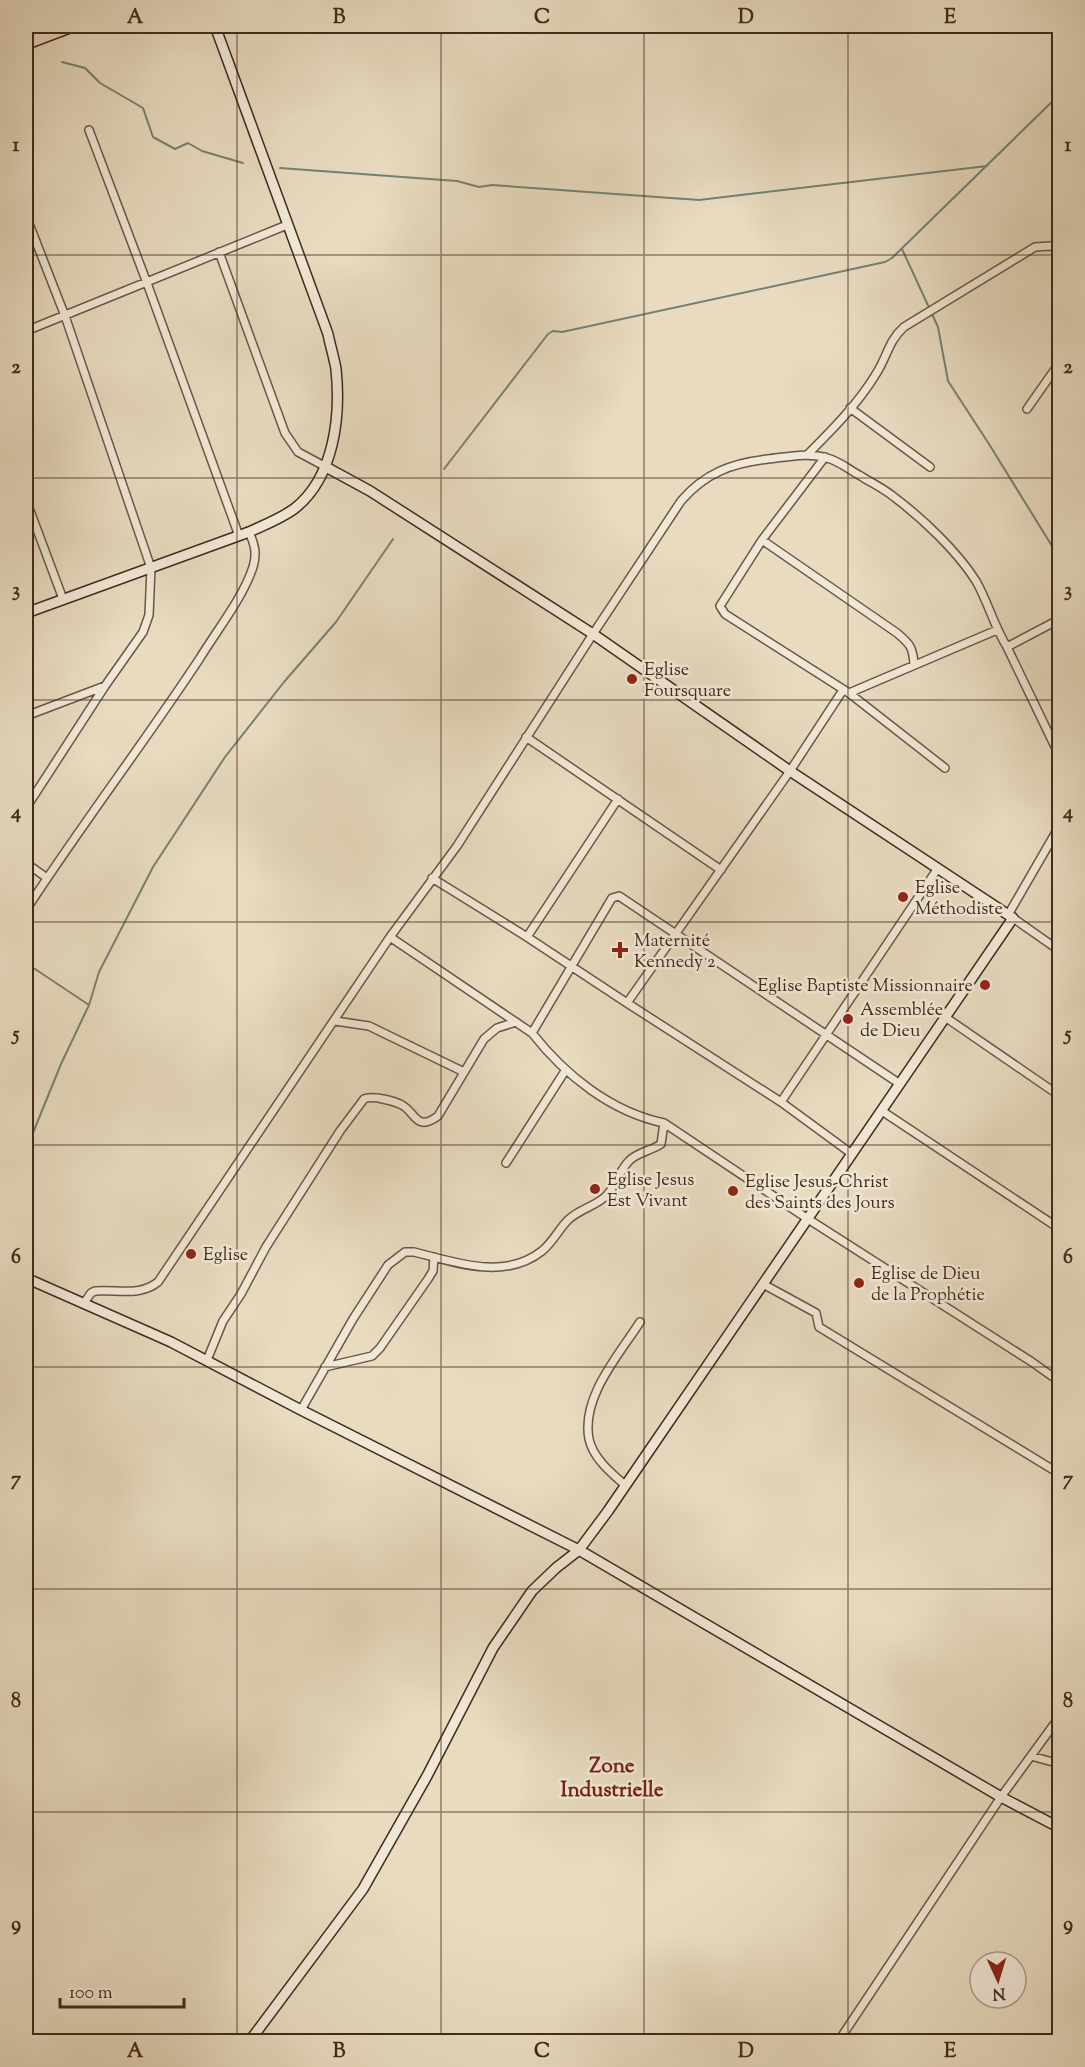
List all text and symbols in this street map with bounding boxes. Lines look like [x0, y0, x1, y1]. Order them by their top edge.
text: A [127, 4, 144, 33]
text: B [333, 4, 346, 33]
text: C [534, 4, 550, 33]
text: D [738, 4, 754, 33]
text: E [944, 4, 957, 33]
text: 1 [13, 132, 20, 161]
text: 1 [1065, 132, 1072, 161]
text: 2 [11, 354, 21, 383]
text: 2 [1063, 354, 1073, 383]
text: 3 [12, 577, 20, 606]
text: 3 [1064, 577, 1072, 606]
place label: Eglise Foursquare [644, 658, 731, 705]
marker: Eglise Foursquare [625, 672, 639, 686]
text: 4 [10, 799, 21, 828]
text: 4 [1062, 799, 1073, 828]
place label: Eglise Méthodiste [915, 876, 1003, 923]
marker: Eglise Méthodiste [896, 890, 910, 904]
place label: Maternité Kennedy 2 [634, 929, 716, 976]
marker: Maternité Kennedy 2 [611, 941, 629, 959]
place label: Eglise Baptiste Missionnaire [757, 974, 973, 1000]
marker: Eglise Baptiste Missionnaire [978, 978, 992, 992]
place label: Assemblée de Dieu [860, 998, 943, 1045]
marker: Assemblée de Dieu [841, 1012, 855, 1026]
text: 5 [11, 1021, 20, 1050]
text: 5 [1063, 1021, 1072, 1050]
place label: Eglise Jesus Est Vivant [607, 1168, 694, 1215]
place label: Eglise Jesus-Christ des Saints des Jours [745, 1170, 895, 1217]
marker: Eglise Jesus Est Vivant [588, 1182, 602, 1196]
marker: Eglise Jesus-Christ des Saints des Jours [726, 1184, 740, 1198]
place label: Eglise [203, 1243, 248, 1269]
text: 6 [11, 1244, 21, 1273]
text: 6 [1063, 1244, 1073, 1273]
marker: Eglise [184, 1247, 198, 1261]
place label: Eglise de Dieu de la Prophétie [871, 1262, 985, 1309]
marker: Eglise de Dieu de la Prophétie [852, 1276, 866, 1290]
text: 7 [11, 1466, 22, 1495]
text: 7 [1063, 1466, 1074, 1495]
text: 8 [11, 1688, 21, 1717]
text: 8 [1063, 1688, 1073, 1717]
district label: Zone Industrielle [561, 1752, 664, 1806]
text: 9 [11, 1911, 21, 1940]
text: 9 [1063, 1911, 1073, 1940]
north arrow [968, 1950, 1028, 2010]
scale bar [60, 1971, 184, 2009]
text: 100 m [69, 1981, 113, 2007]
text: N [991, 1981, 1006, 2004]
text: A [127, 2038, 144, 2067]
text: B [333, 2038, 346, 2067]
text: C [534, 2038, 550, 2067]
text: D [738, 2038, 754, 2067]
text: E [944, 2038, 957, 2067]

